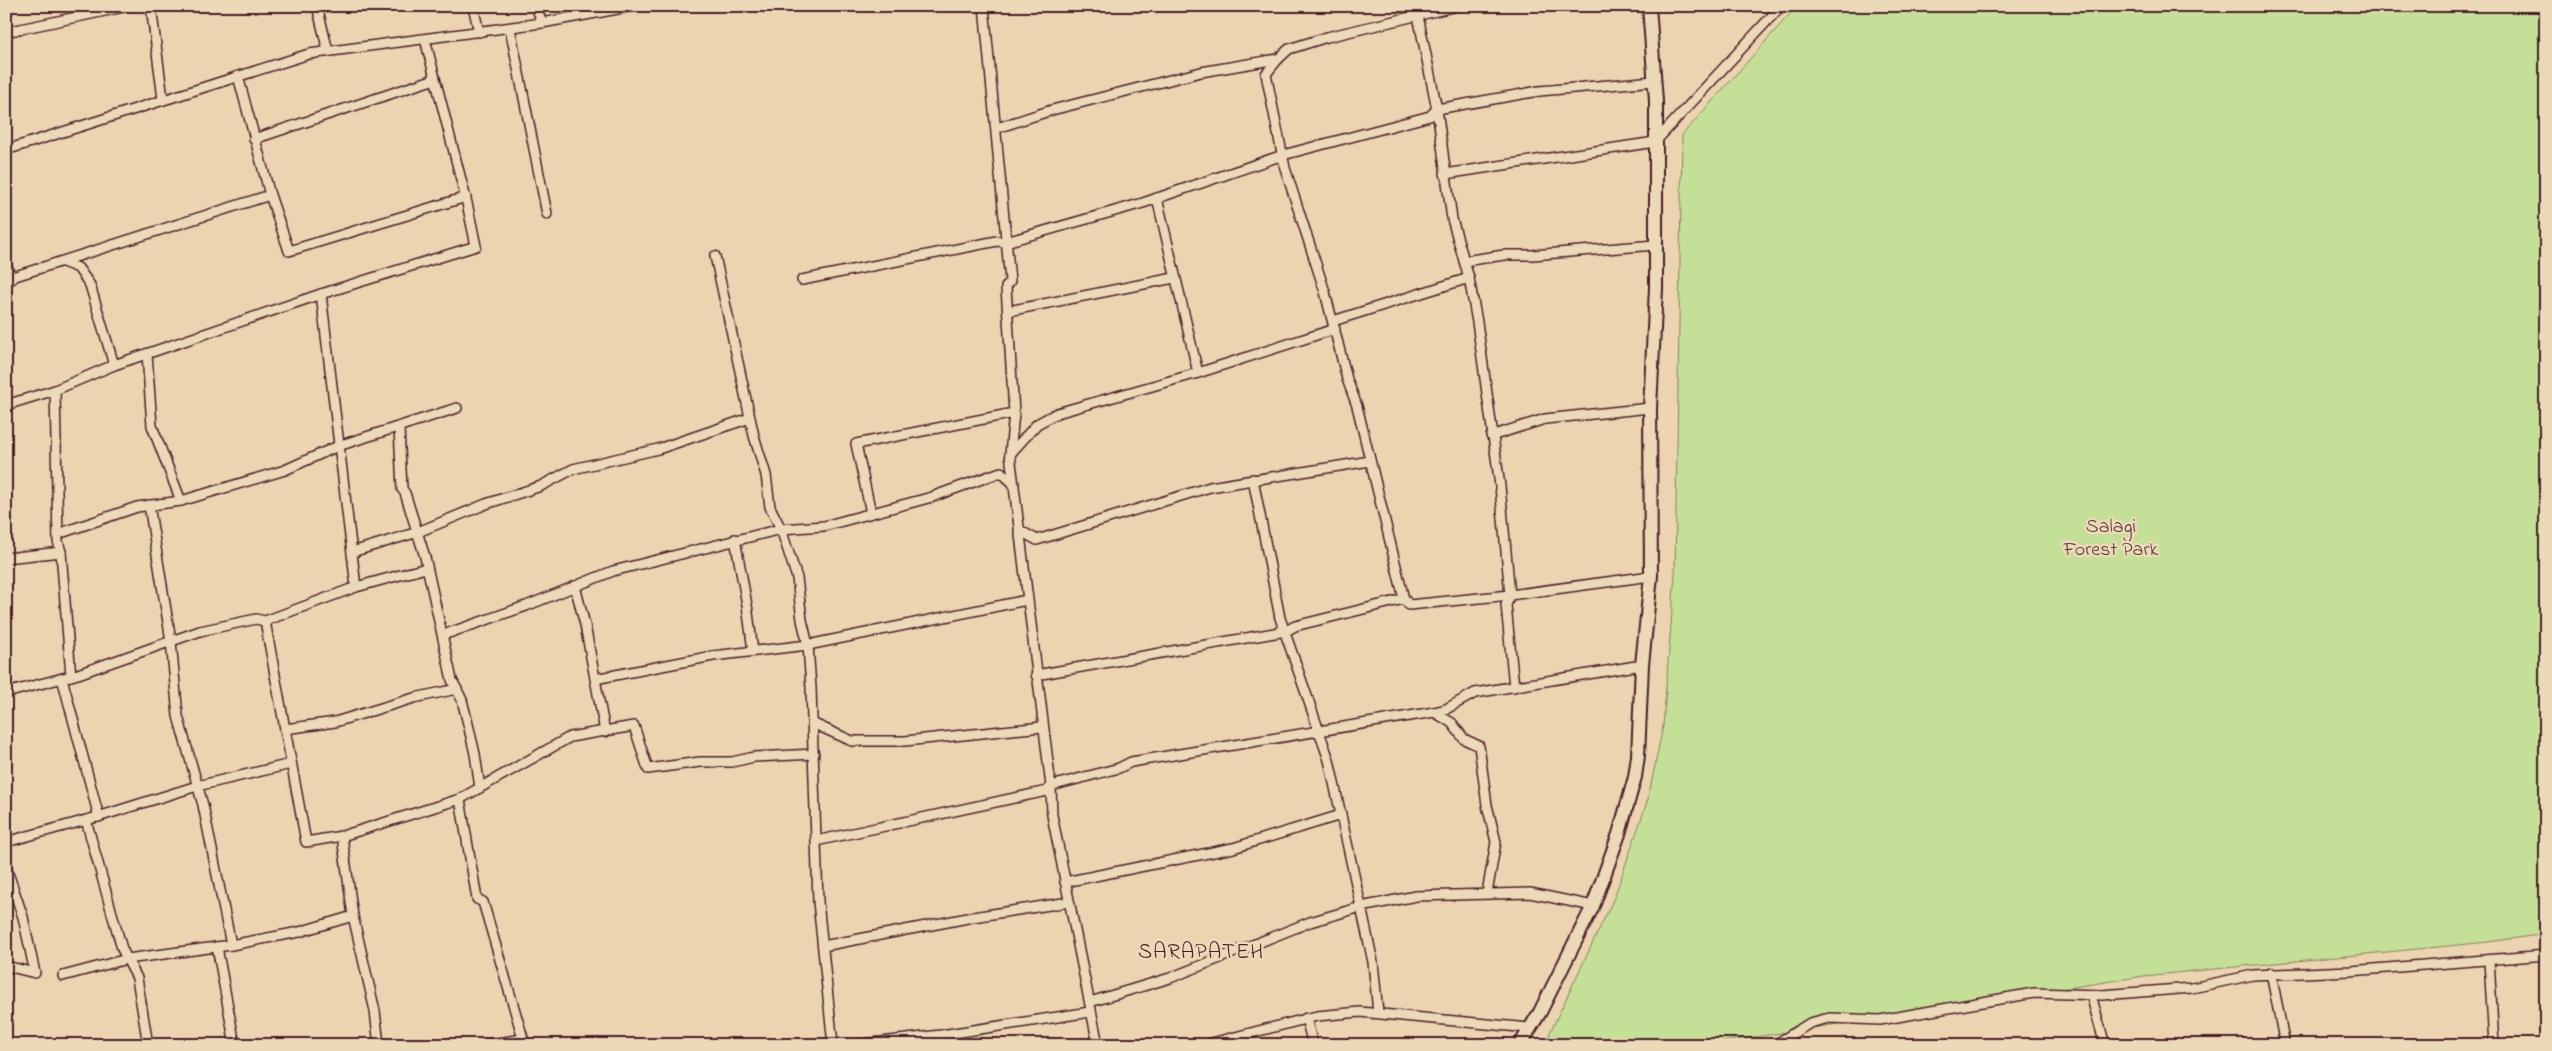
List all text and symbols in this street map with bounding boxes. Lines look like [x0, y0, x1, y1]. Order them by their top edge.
park label: Salagi Forest Park [2063, 513, 2159, 565]
district label: SARAPATEH [1138, 937, 1264, 969]

